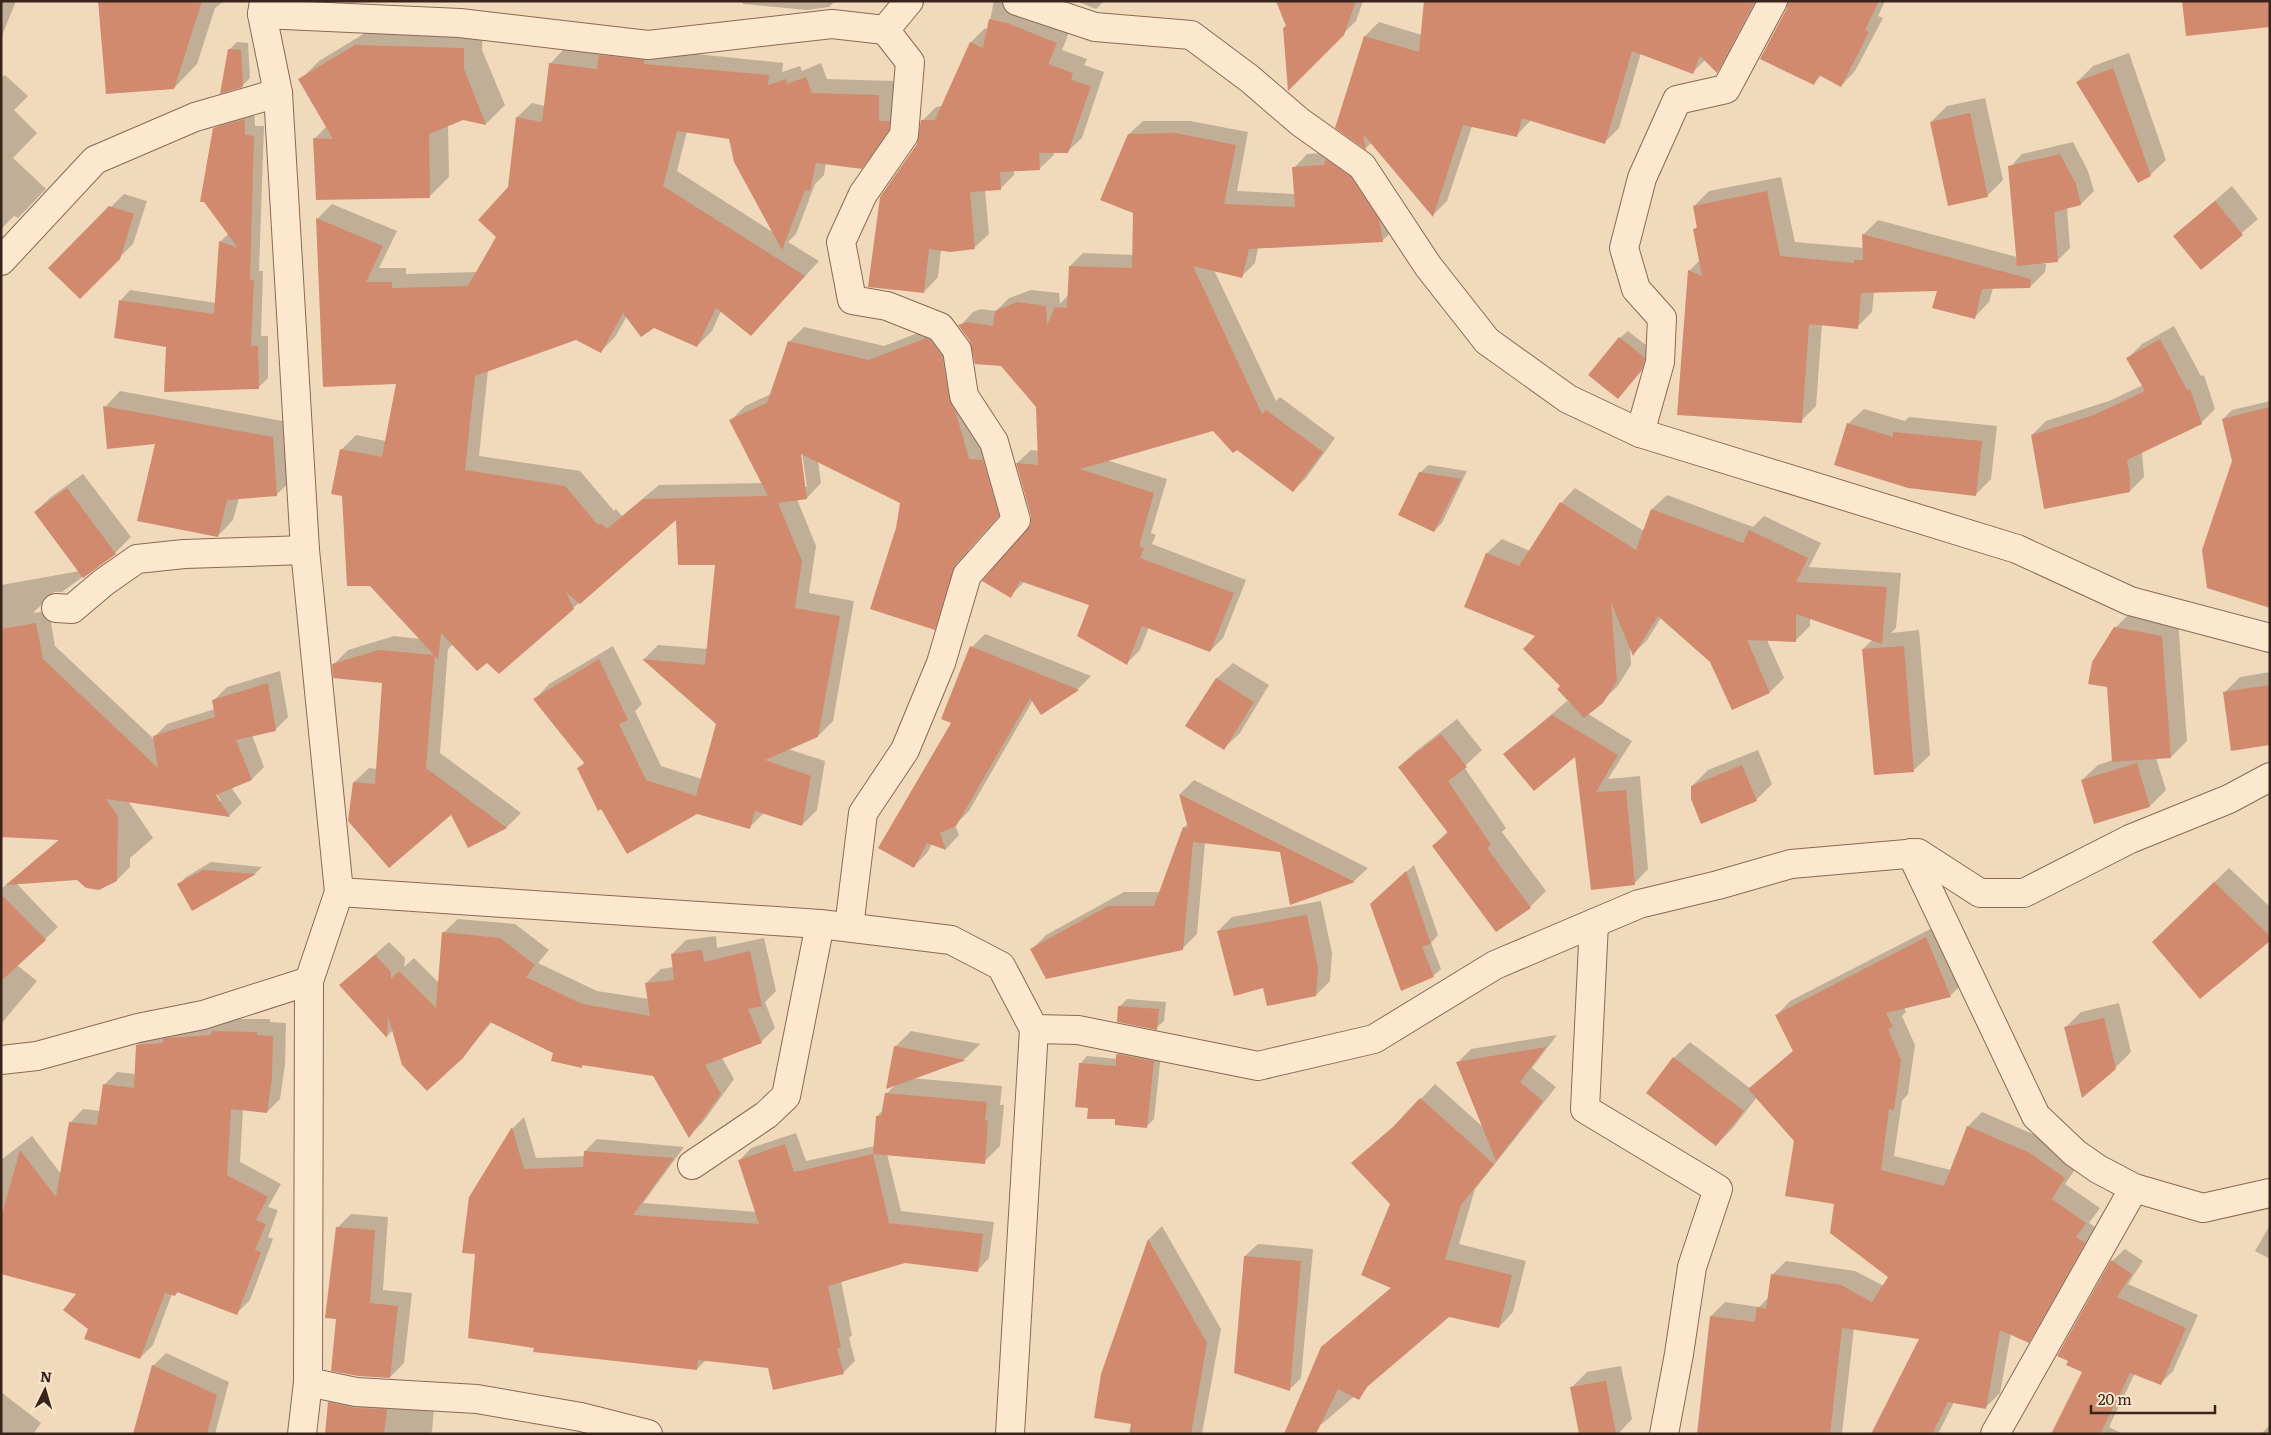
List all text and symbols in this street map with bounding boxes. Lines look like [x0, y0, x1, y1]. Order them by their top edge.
north arrow [20, 1365, 70, 1415]
text: N [39, 1366, 53, 1387]
scale bar [2091, 1382, 2215, 1414]
text: 20 m [2098, 1387, 2132, 1410]

